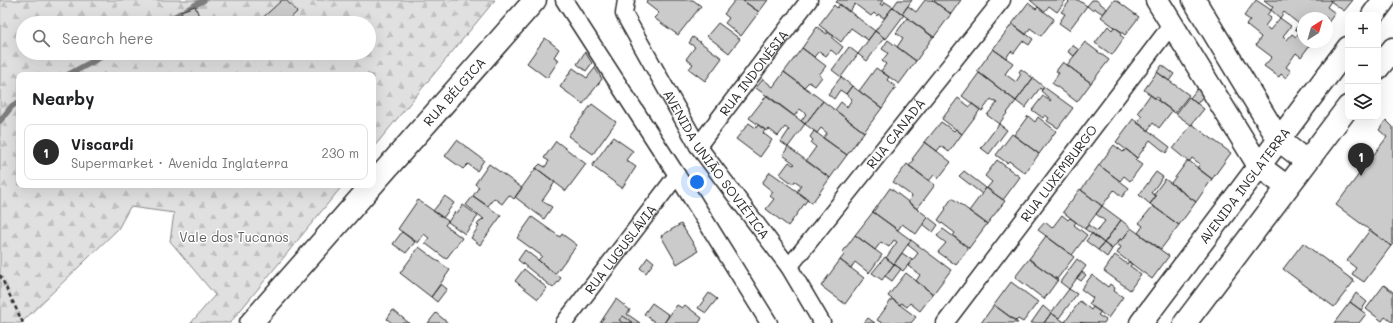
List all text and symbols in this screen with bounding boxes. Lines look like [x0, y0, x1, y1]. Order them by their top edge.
north arrow [1297, 12, 1333, 48]
map controls [1345, 12, 1381, 120]
button: + [1345, 12, 1381, 48]
search box [16, 16, 376, 60]
street label: RUA INDONÉSIA [715, 26, 791, 119]
icon: search [30, 27, 52, 49]
text: Search here [62, 28, 153, 48]
button: − [1345, 48, 1381, 84]
street label: RUA BÉLGICA [419, 53, 489, 129]
button: layers [1345, 84, 1381, 120]
street label: AVENIDA UNIÃO SOVIÉTICA [660, 86, 774, 242]
text: Nearby [32, 87, 94, 109]
street label: RUA CANADÁ [862, 94, 928, 172]
street label: RUA LUXEMBURGO [1016, 121, 1100, 225]
street label: AVENIDA INGLATERRA [1195, 124, 1293, 247]
text: Viscardi [71, 134, 134, 154]
pin: 1 [1348, 143, 1374, 176]
text: 1 [43, 144, 49, 161]
text: 230 m [322, 144, 359, 161]
text: Supermarket · Avenida Inglaterra [71, 154, 289, 171]
your location [687, 172, 707, 192]
street label: RUA LUGUSLÁVIA [580, 201, 660, 297]
park label: Vale dos Tucanos [179, 228, 289, 245]

